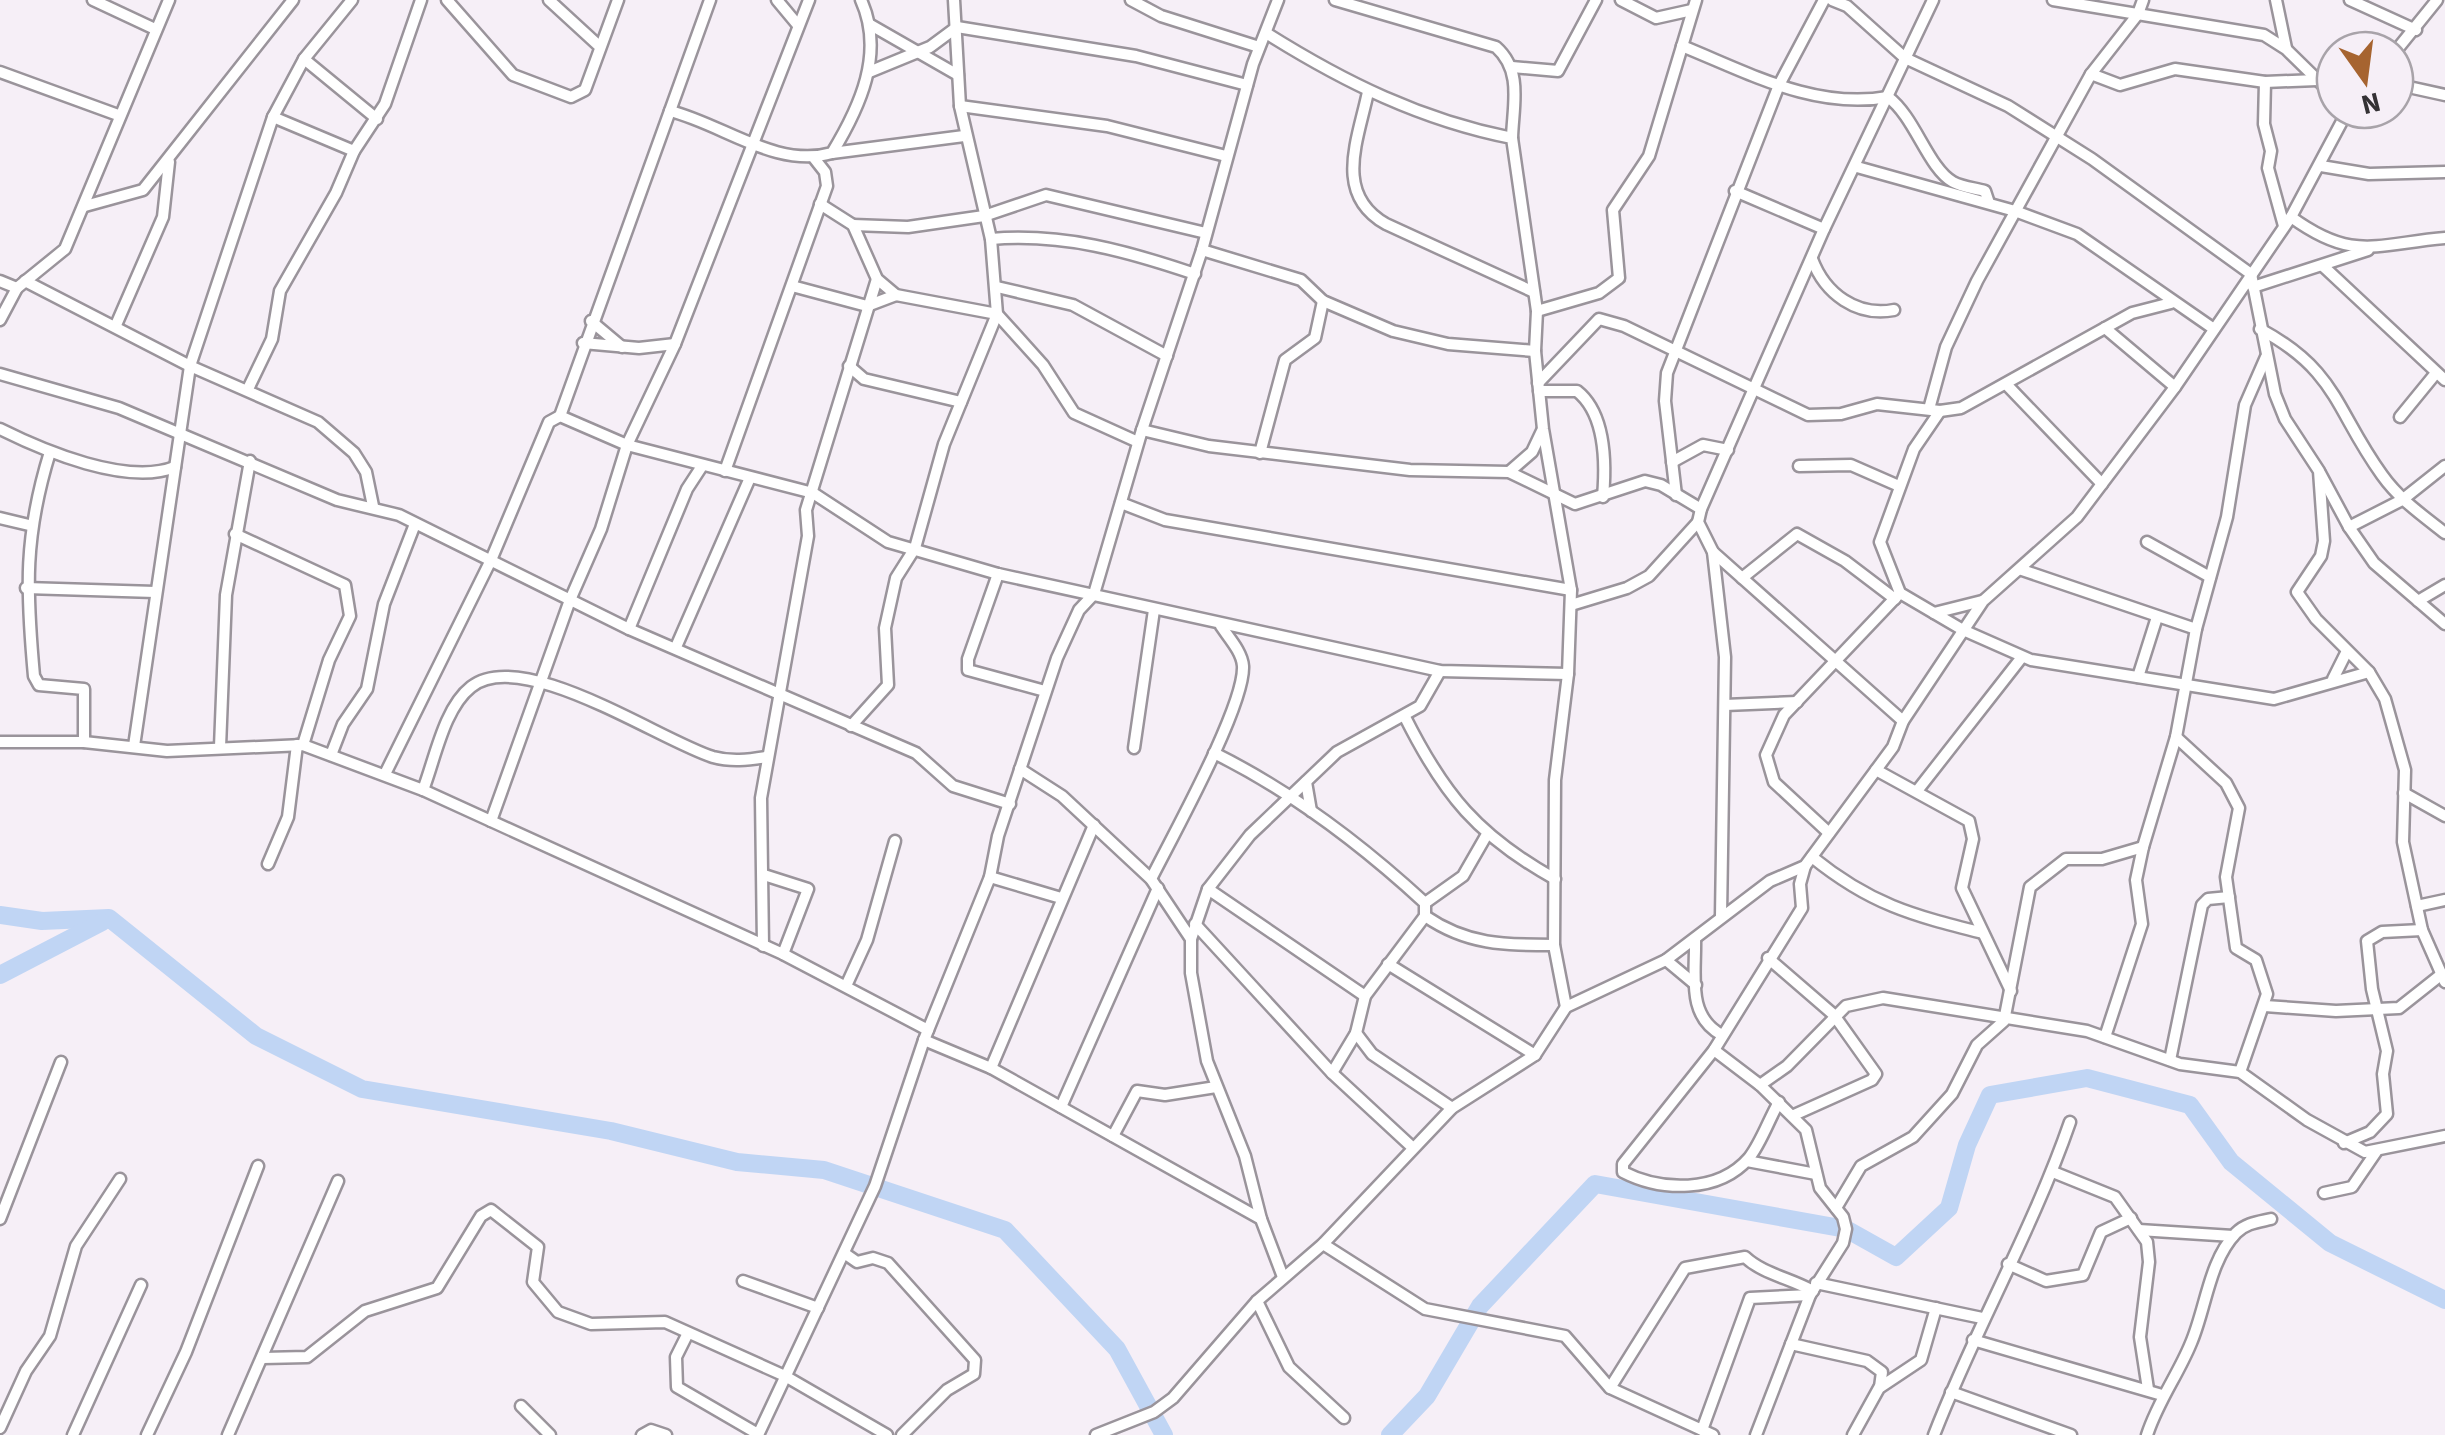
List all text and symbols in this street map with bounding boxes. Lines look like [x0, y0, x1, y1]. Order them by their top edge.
north arrow [2315, 30, 2415, 130]
text: N [2357, 82, 2385, 125]

